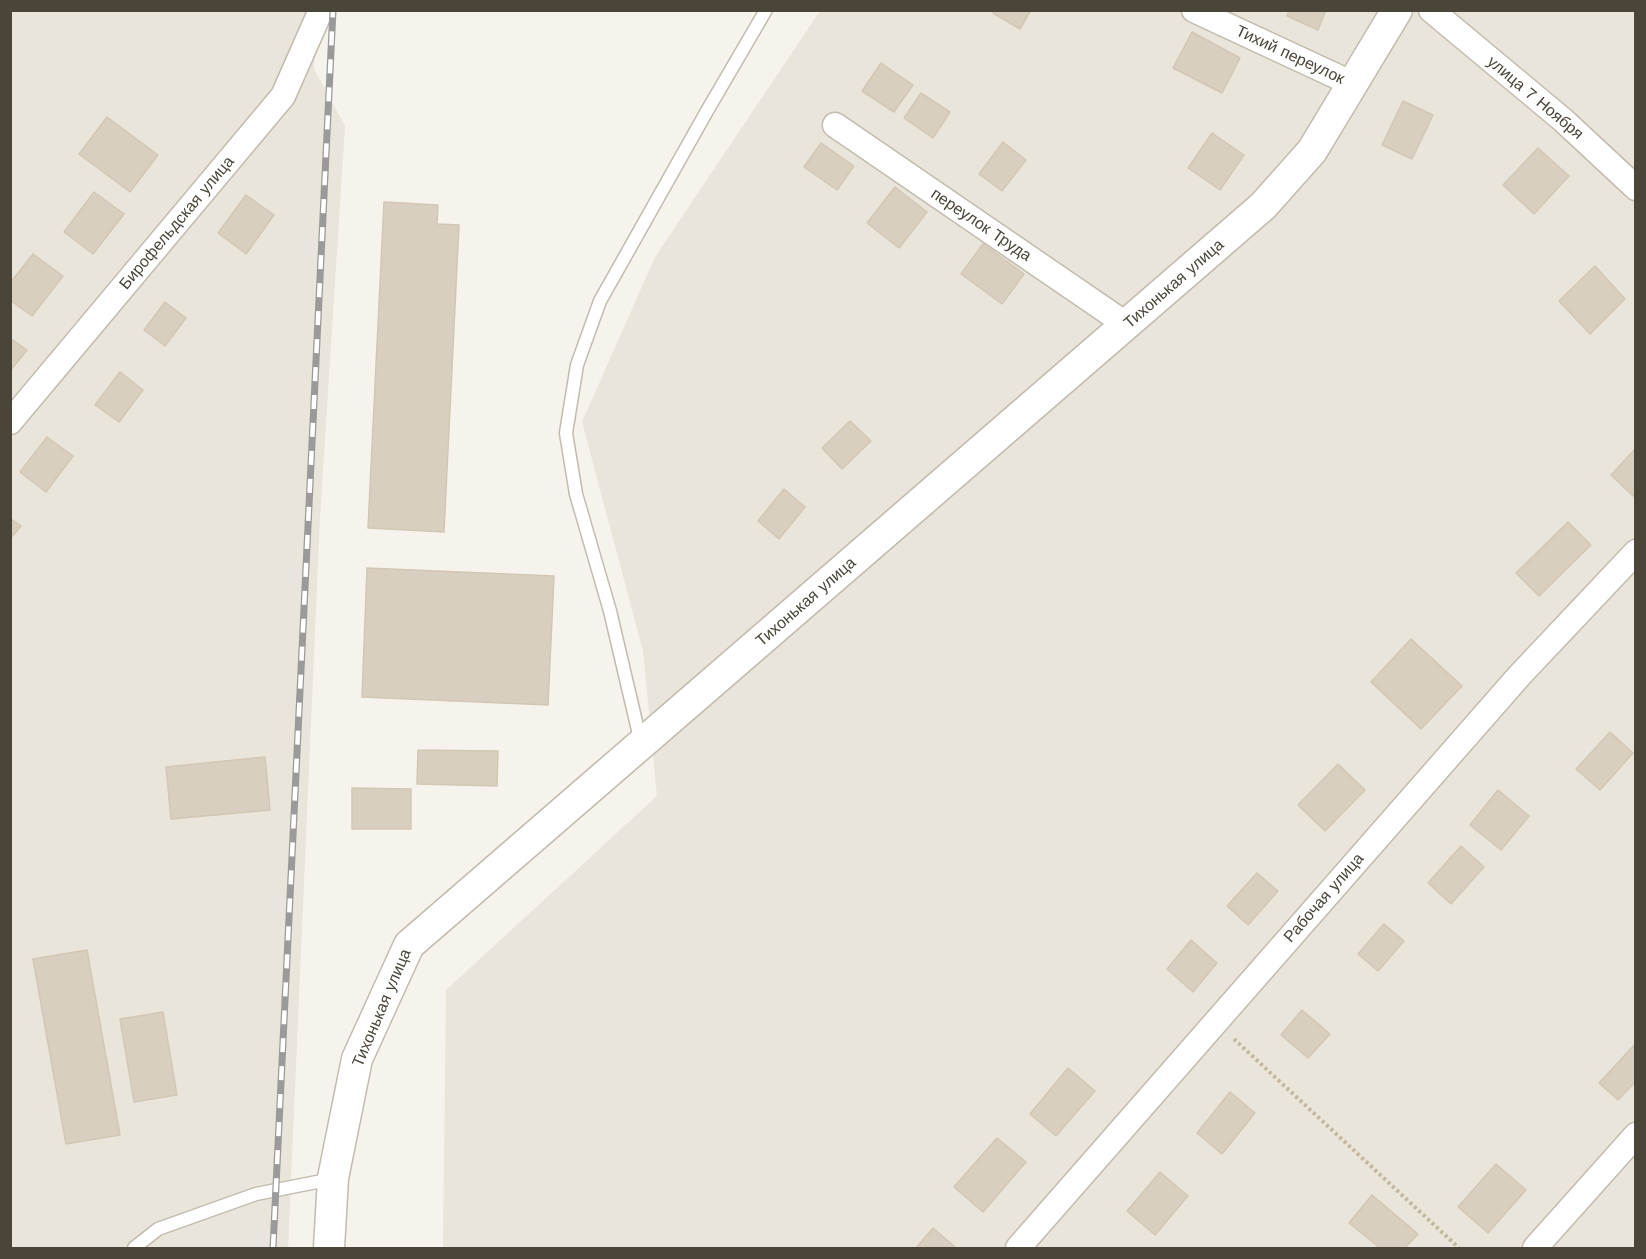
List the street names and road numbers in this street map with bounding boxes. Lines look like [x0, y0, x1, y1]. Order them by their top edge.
street label: Тихий переулок [1233, 21, 1347, 89]
street label: улица 7 Ноября [1483, 52, 1587, 144]
street label: Бирофельдская улица [116, 152, 238, 294]
street label: переулок Труда [927, 184, 1035, 266]
street label: Тихонькая улица [1120, 235, 1228, 333]
street label: Тихонькая улица [752, 553, 860, 651]
street label: Рабочая улица [1280, 849, 1368, 947]
street label: Тихонькая улица [348, 946, 416, 1070]

